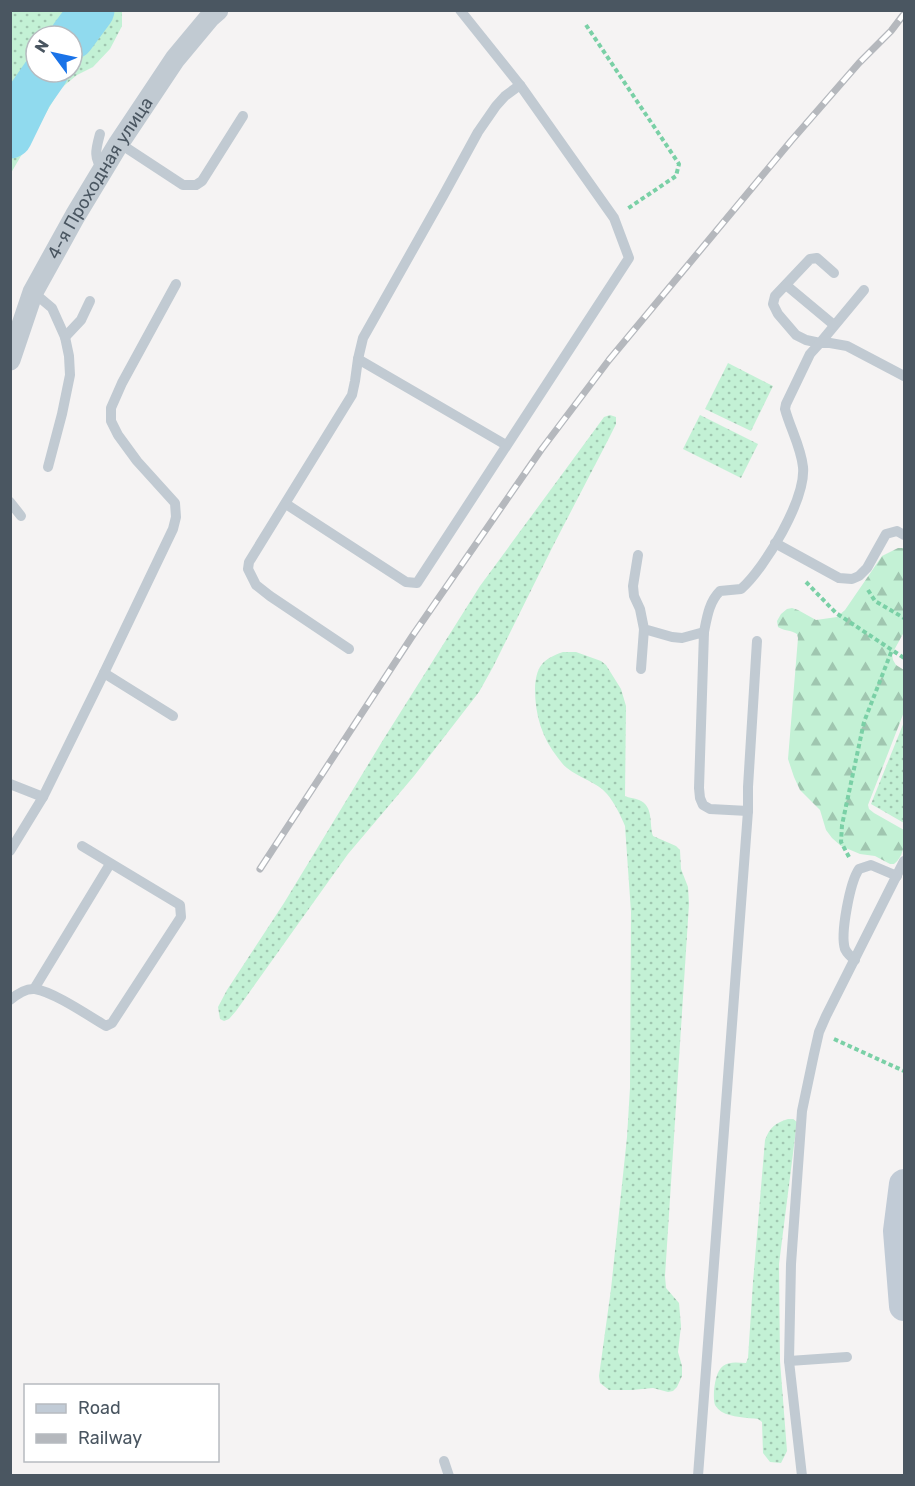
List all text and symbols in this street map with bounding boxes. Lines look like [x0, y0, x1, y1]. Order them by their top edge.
north arrow [24, 24, 84, 84]
text: N [31, 36, 53, 56]
street label: 4-я Проходная улица [42, 93, 158, 263]
legend [24, 1384, 219, 1462]
text: Road [78, 1397, 121, 1419]
text: Railway [78, 1427, 142, 1449]

